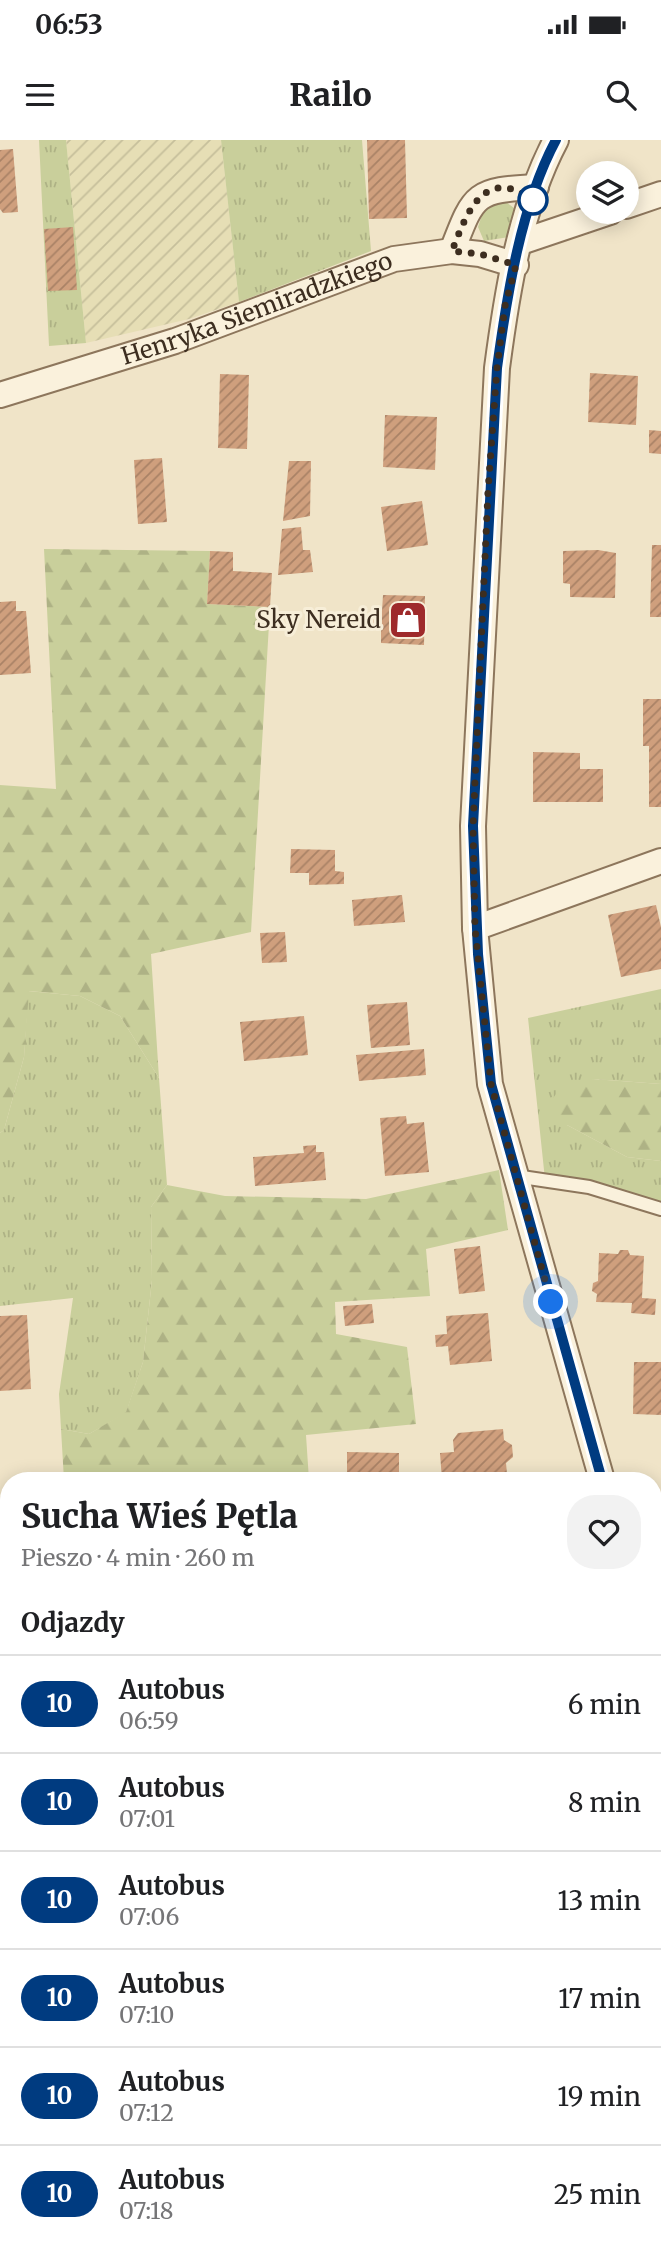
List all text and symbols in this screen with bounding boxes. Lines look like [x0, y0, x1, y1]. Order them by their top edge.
text: 06:53 [35, 8, 103, 41]
text: Railo [289, 75, 372, 115]
icon: menu [21, 76, 59, 114]
icon: search [602, 76, 640, 114]
map controls [576, 161, 639, 224]
button: layers [576, 161, 639, 224]
unlabelled marker [518, 185, 548, 215]
street label: Henryka Siemiradzkiego [117, 245, 397, 372]
shop icon: Sky Nereid [387, 599, 429, 641]
place label: Sky Nereid [256, 604, 381, 635]
your location [533, 1284, 568, 1319]
button: heart [567, 1495, 641, 1569]
text: Sucha Wieś Pętla [21, 1496, 298, 1537]
text: Pieszo · 4 min · 260 m [21, 1543, 255, 1572]
text: Odjazdy [21, 1606, 125, 1639]
text: Autobus [119, 1673, 225, 1706]
text: 10 [46, 1688, 73, 1719]
text: 6 min [568, 1688, 641, 1721]
text: 06:59 [119, 1706, 179, 1735]
text: Autobus [119, 1771, 225, 1804]
text: 10 [46, 1786, 73, 1817]
text: 8 min [568, 1786, 641, 1819]
text: 07:01 [119, 1804, 175, 1833]
text: Autobus [119, 1869, 225, 1902]
text: 10 [46, 1884, 73, 1915]
text: 13 min [557, 1884, 641, 1917]
text: 07:06 [119, 1902, 179, 1931]
text: Autobus [119, 1967, 225, 2000]
text: 10 [46, 1982, 73, 2013]
text: 17 min [558, 1982, 641, 2015]
text: 07:10 [119, 2000, 174, 2029]
text: Autobus [119, 2065, 225, 2098]
text: 10 [46, 2080, 73, 2111]
text: 19 min [557, 2080, 641, 2113]
text: 07:12 [119, 2098, 174, 2127]
text: Autobus [119, 2163, 225, 2196]
text: 10 [46, 2178, 73, 2209]
text: 25 min [554, 2178, 641, 2211]
text: 07:18 [119, 2196, 173, 2225]

